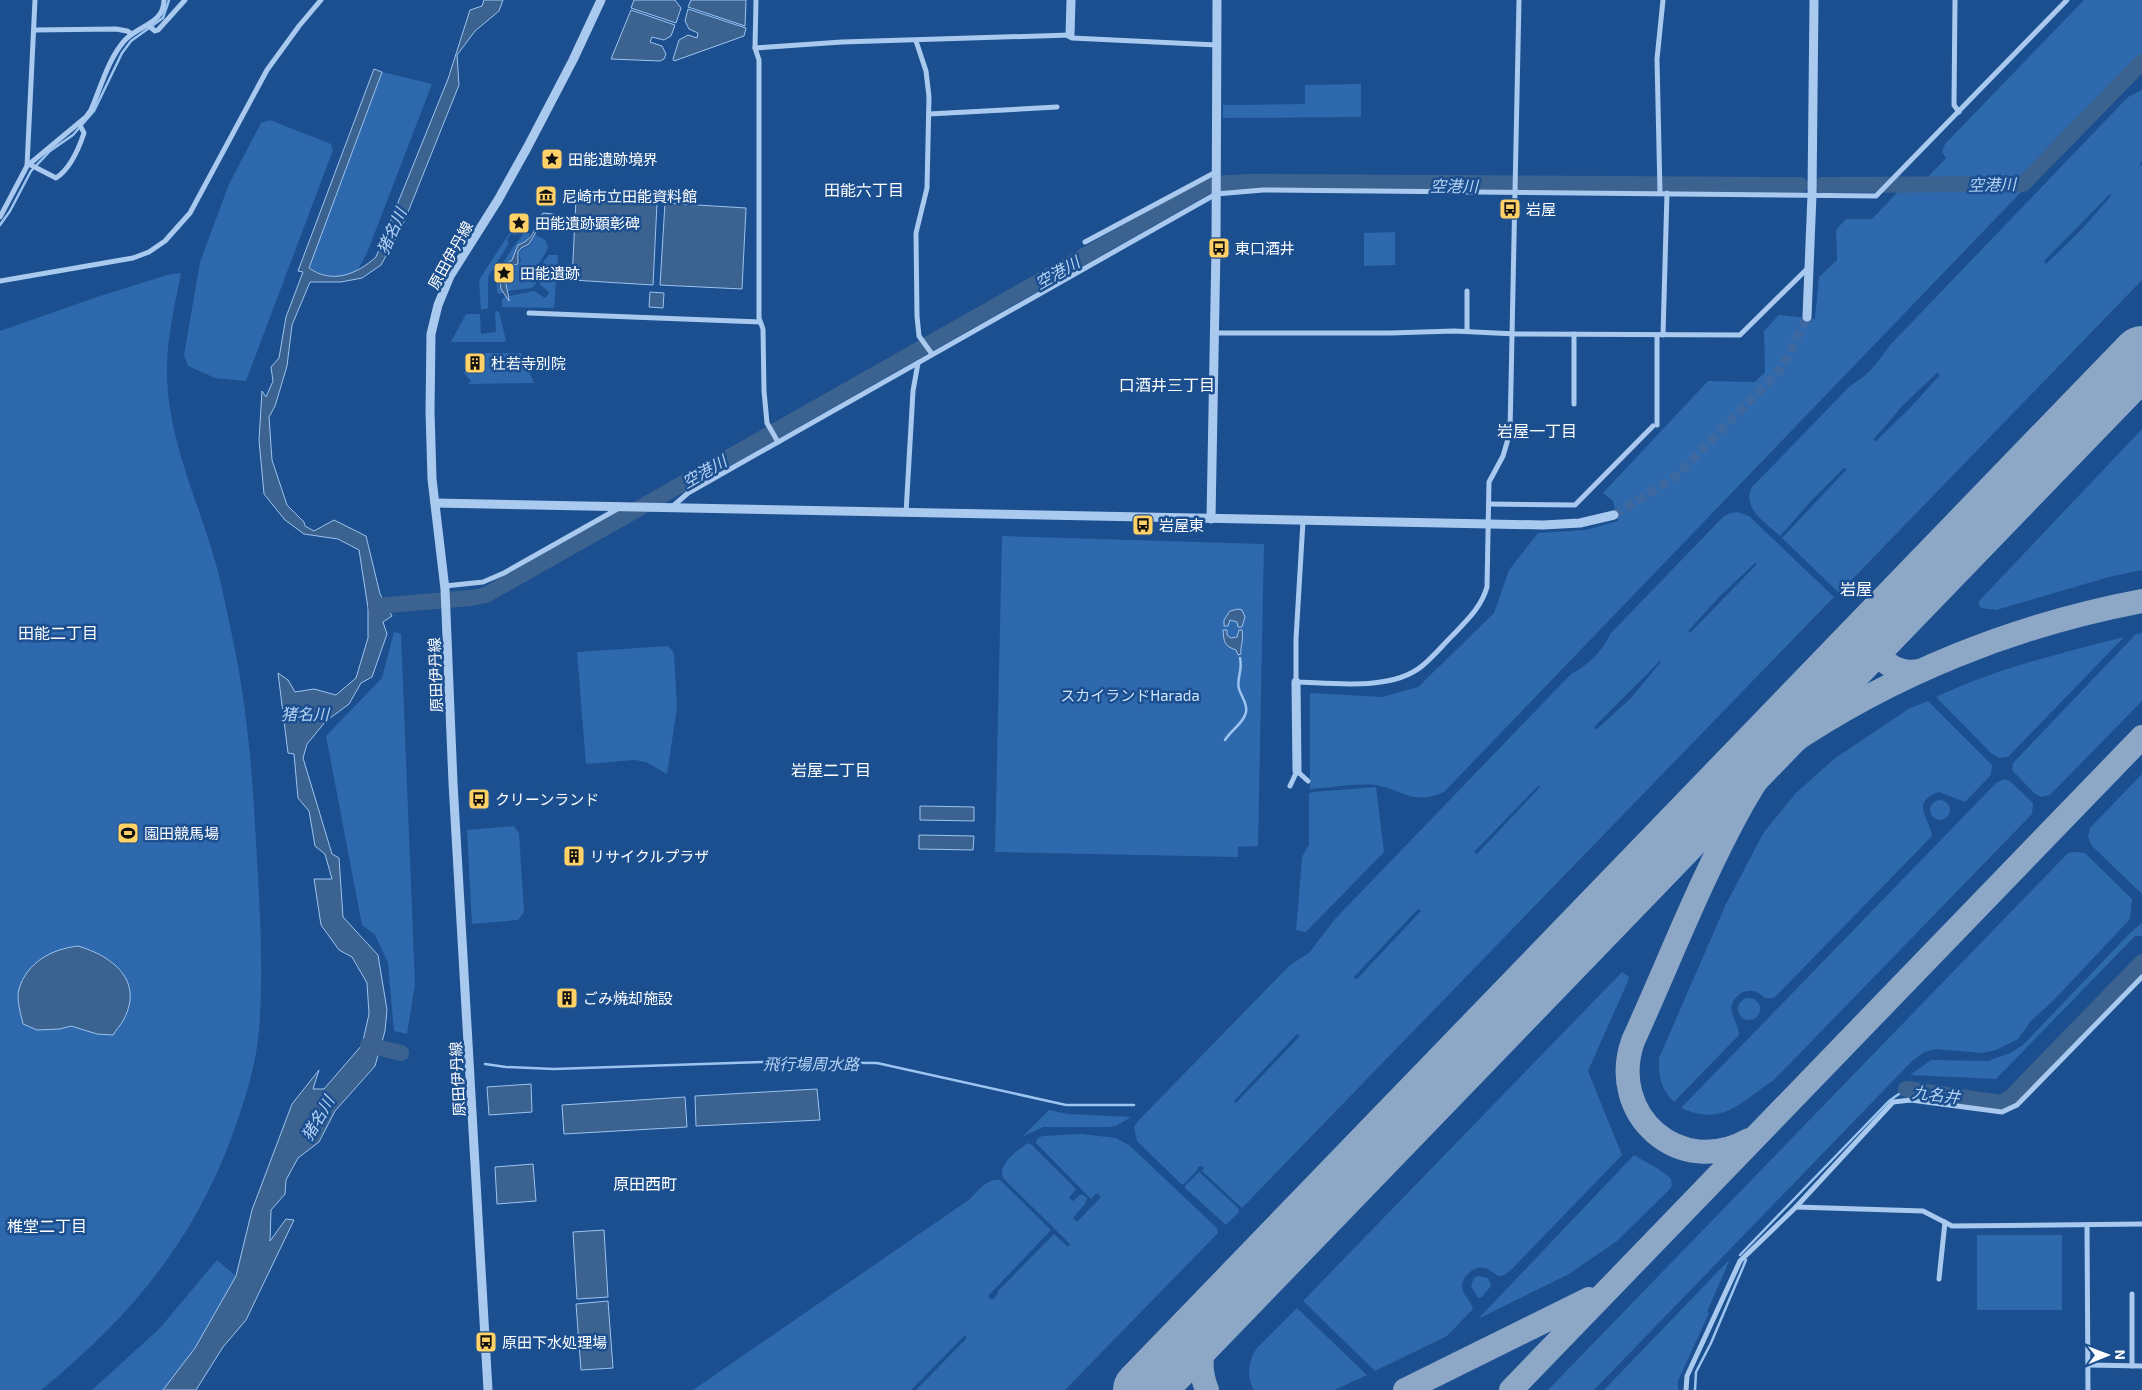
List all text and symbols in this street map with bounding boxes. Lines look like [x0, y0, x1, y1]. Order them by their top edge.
place icon: 田能遺跡境界 [540, 147, 564, 171]
place label: 田能遺跡境界 [568, 150, 658, 168]
water label: 空港川 [1968, 174, 2018, 194]
water label: 空港川 [1430, 176, 1480, 195]
district label: 田能六丁目 [824, 180, 904, 199]
museum icon: 尼崎市立田能資料館 [534, 184, 558, 208]
place label: 尼崎市立田能資料館 [562, 187, 697, 205]
bus stop icon: 岩屋 [1498, 197, 1522, 221]
place label: 岩屋 [1526, 200, 1556, 218]
water label: 猪名川 [373, 203, 410, 257]
place icon: 田能遺跡顕彰碑 [507, 211, 531, 235]
place label: 田能遺跡顕彰碑 [535, 214, 640, 232]
street label: 原田伊丹線 [424, 218, 476, 292]
bus stop icon: 東口酒井 [1207, 236, 1231, 260]
place label: 東口酒井 [1235, 239, 1295, 257]
water label: 空港川 [1031, 251, 1084, 292]
place icon: 田能遺跡 [492, 261, 516, 285]
place label: 田能遺跡 [520, 264, 580, 282]
building icon: 杜若寺別院 [463, 351, 487, 375]
place label: 杜若寺別院 [491, 354, 566, 372]
district label: 口酒井三丁目 [1119, 375, 1215, 394]
district label: 岩屋一丁目 [1497, 421, 1577, 440]
water label: 空港川 [678, 450, 731, 491]
bus stop icon: 岩屋東 [1131, 513, 1155, 537]
place label: 岩屋東 [1159, 516, 1204, 534]
district label: 岩屋 [1840, 579, 1872, 598]
district label: 田能二丁目 [18, 623, 98, 642]
street label: 原田伊丹線 [425, 637, 445, 713]
park label: スカイランドHarada [1060, 686, 1200, 704]
water label: 猪名川 [281, 704, 331, 723]
district label: 岩屋二丁目 [791, 760, 871, 779]
bus stop icon: クリーンランド [467, 787, 491, 811]
place label: クリーンランド [495, 790, 599, 808]
sports icon: 園田競馬場 [116, 821, 140, 845]
place label: 園田競馬場 [144, 824, 219, 842]
building icon: リサイクルプラザ [562, 844, 586, 868]
place label: リサイクルプラザ [590, 847, 709, 865]
building icon: ごみ焼却施設 [555, 986, 579, 1010]
place label: ごみ焼却施設 [583, 989, 673, 1007]
street label: 原田伊丹線 [446, 1041, 468, 1117]
water label: 飛行場周水路 [763, 1054, 861, 1073]
water label: 九名井 [1911, 1082, 1963, 1107]
water label: 猪名川 [297, 1091, 338, 1144]
district label: 原田西町 [613, 1174, 677, 1193]
district label: 椎堂二丁目 [7, 1216, 87, 1235]
bus stop icon: 原田下水処理場 [474, 1330, 498, 1354]
north arrow [2082, 1330, 2132, 1380]
place label: 原田下水処理場 [502, 1333, 607, 1351]
text: N [2112, 1350, 2129, 1360]

